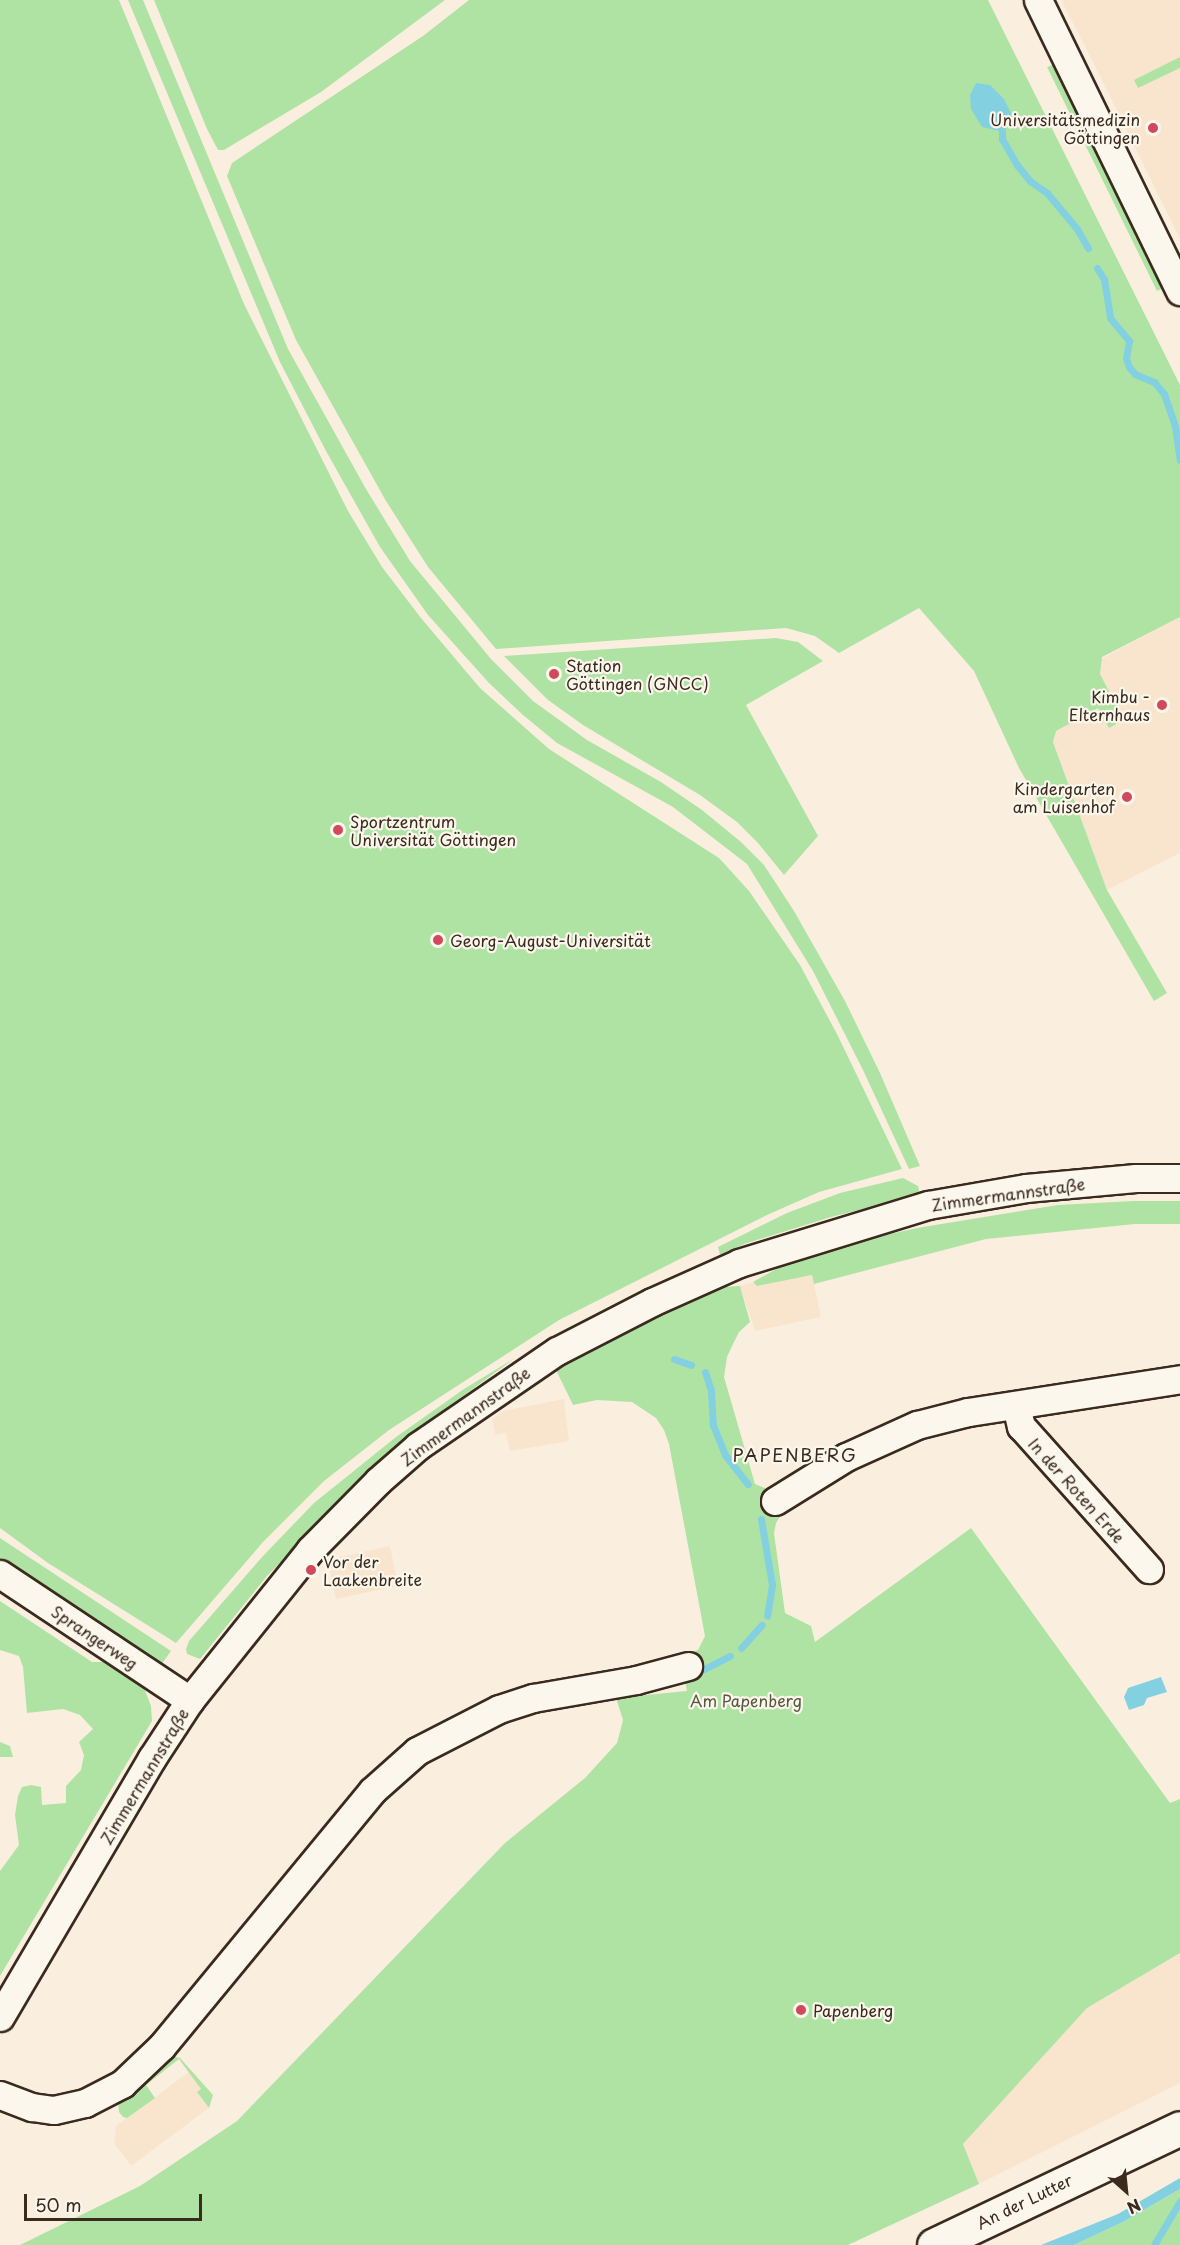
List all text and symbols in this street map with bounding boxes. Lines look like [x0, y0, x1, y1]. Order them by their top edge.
place label: Universitätsmedizin Göttingen [990, 109, 1140, 147]
marker: Universitätsmedizin Göttingen [1144, 119, 1162, 137]
place label: Station Göttingen (GNCC) [566, 655, 709, 693]
marker: Station Göttingen (GNCC) [547, 667, 561, 681]
place label: Kimbu - Elternhaus [1069, 686, 1150, 724]
marker: Kimbu - Elternhaus [1155, 698, 1169, 712]
place label: Kindergarten am Luisenhof [1013, 778, 1115, 816]
marker: Kindergarten am Luisenhof [1120, 790, 1134, 804]
place label: Sportzentrum Universität Göttingen [350, 811, 517, 849]
marker: Sportzentrum Universität Göttingen [331, 823, 345, 837]
place label: Georg-August-Universität [450, 930, 651, 950]
marker: Georg-August-Universität [431, 933, 445, 947]
street label: Zimmermannstraße [930, 1174, 1086, 1214]
street label: Zimmermannstraße [397, 1363, 533, 1469]
street label: In der Roten Erde [1025, 1434, 1129, 1546]
district label: PAPENBERG [732, 1444, 858, 1466]
place label: Vor der Laakenbreite [323, 1551, 422, 1589]
marker: Vor der Laakenbreite [304, 1563, 318, 1577]
street label: Sprangerweg [48, 1601, 142, 1673]
park label: Am Papenberg [690, 1690, 802, 1710]
street label: Zimmermannstraße [96, 1705, 192, 1847]
place label: Papenberg [813, 2000, 893, 2020]
marker: Papenberg [794, 2003, 808, 2017]
north arrow [1096, 2161, 1156, 2221]
street label: An der Lutter [973, 2169, 1075, 2233]
scale bar [27, 2182, 206, 2220]
text: 50 m [35, 2191, 82, 2218]
text: N [1123, 2193, 1145, 2221]

